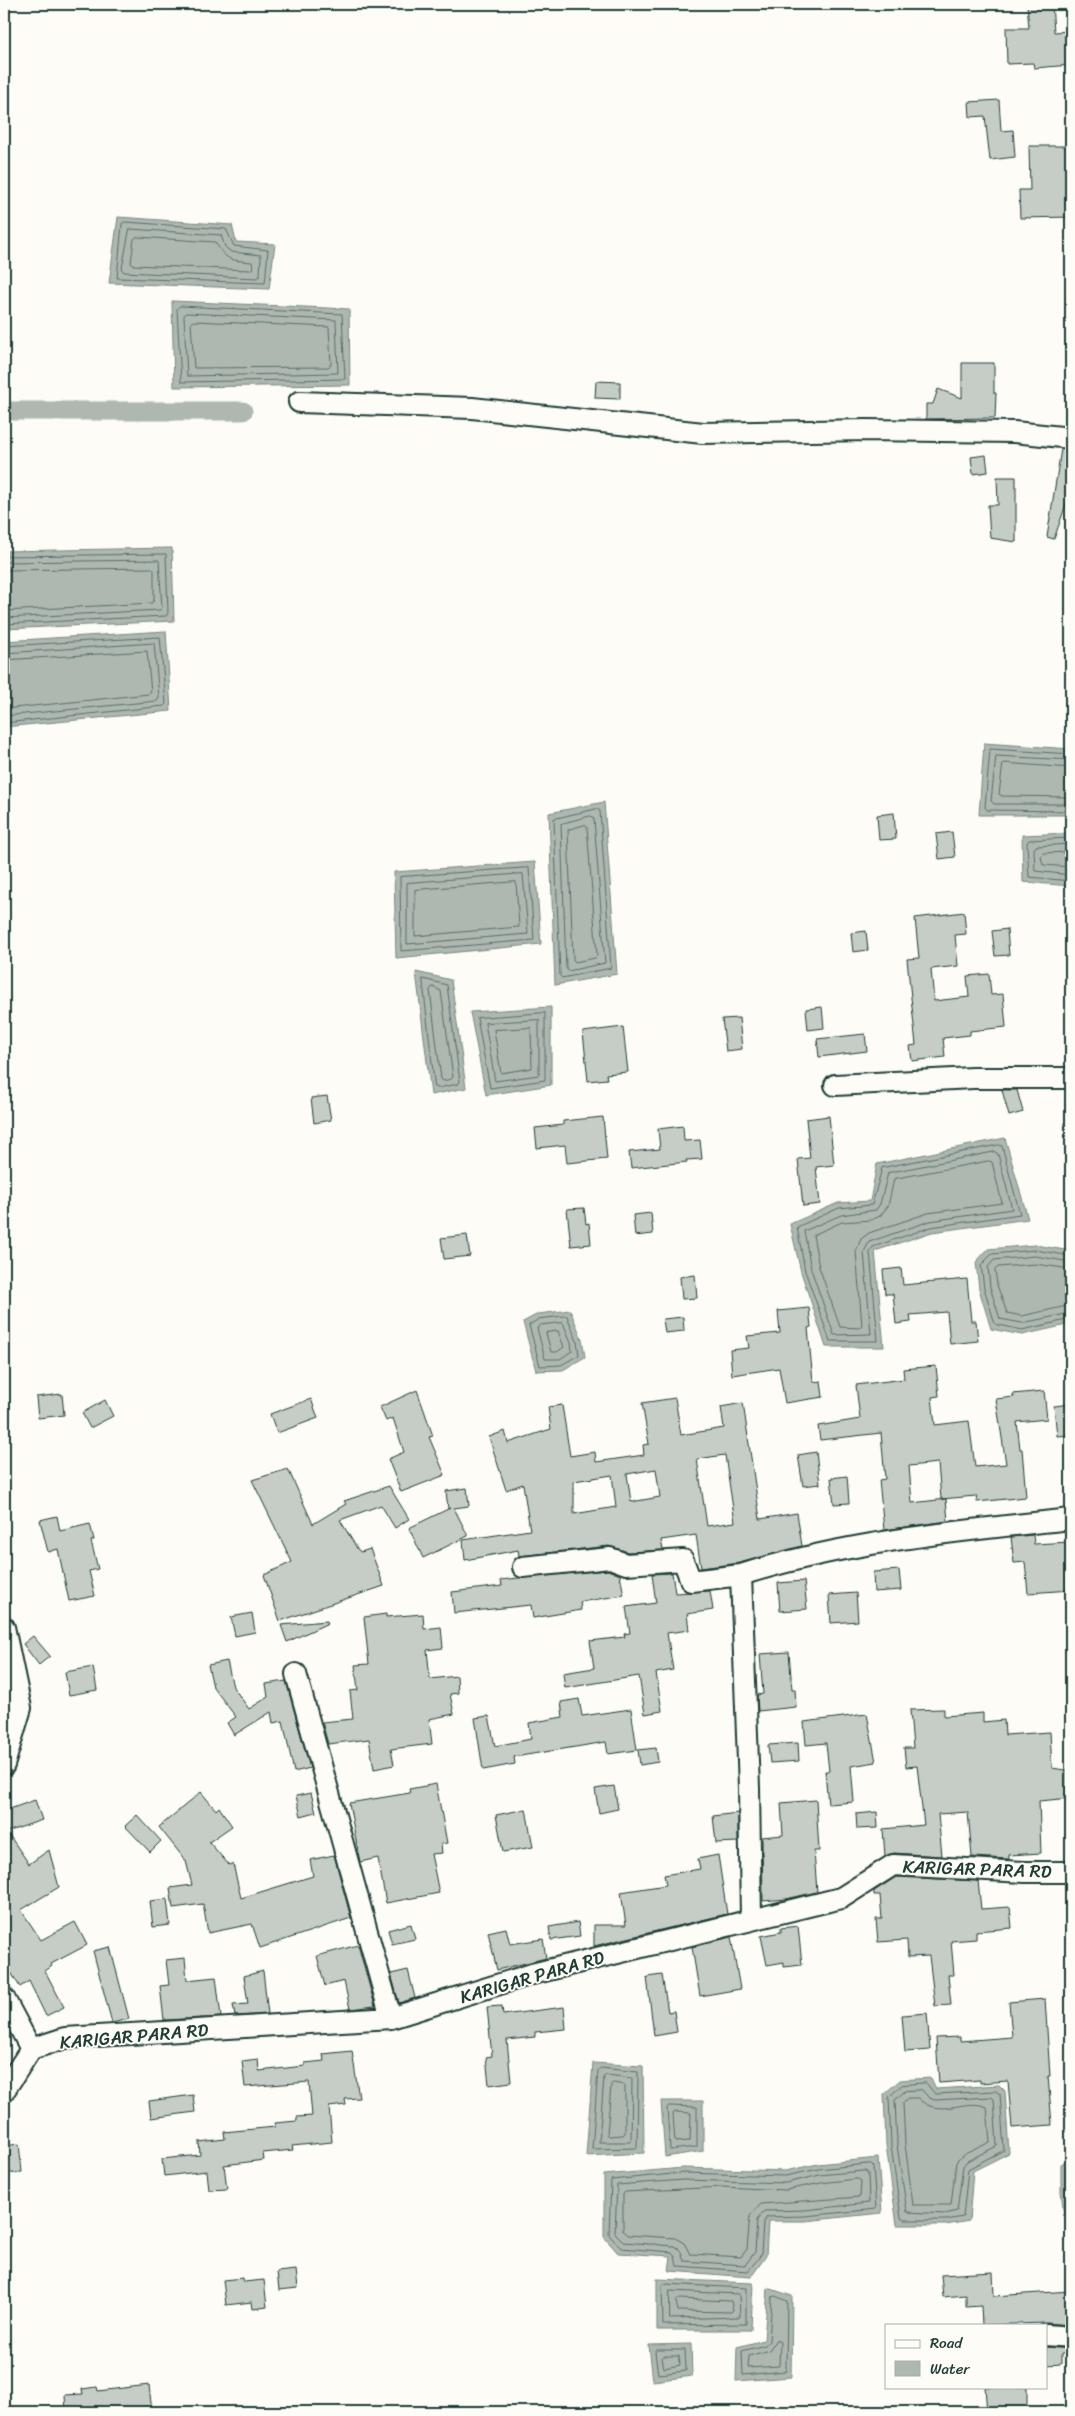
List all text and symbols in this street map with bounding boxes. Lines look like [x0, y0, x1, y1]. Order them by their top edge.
street label: KARIGAR PARA RD [902, 1850, 1052, 1888]
street label: KARIGAR PARA RD [456, 1941, 608, 2013]
street label: KARIGAR PARA RD [58, 2014, 210, 2058]
legend [885, 2324, 1048, 2388]
text: Road [930, 2330, 963, 2356]
text: Water [930, 2356, 970, 2382]

